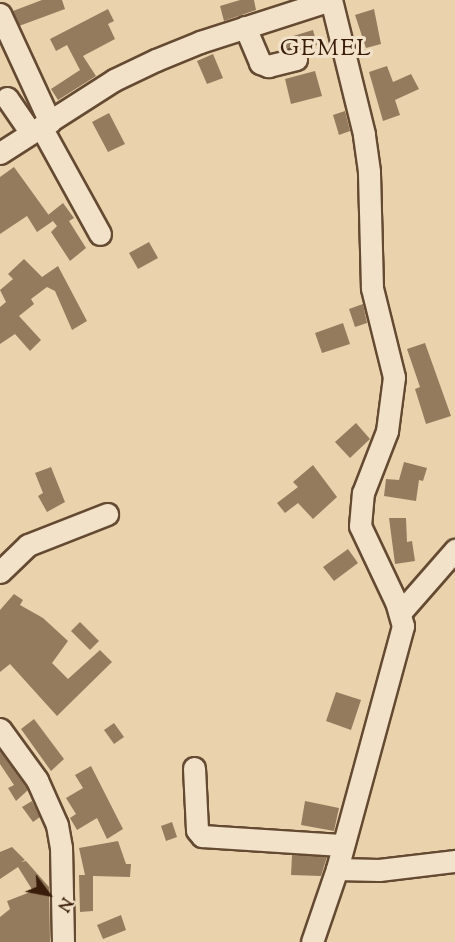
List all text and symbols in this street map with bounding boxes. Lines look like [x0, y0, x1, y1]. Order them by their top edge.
district label: GEMEL [280, 36, 372, 64]
north arrow [18, 864, 78, 924]
text: N [51, 892, 77, 915]

